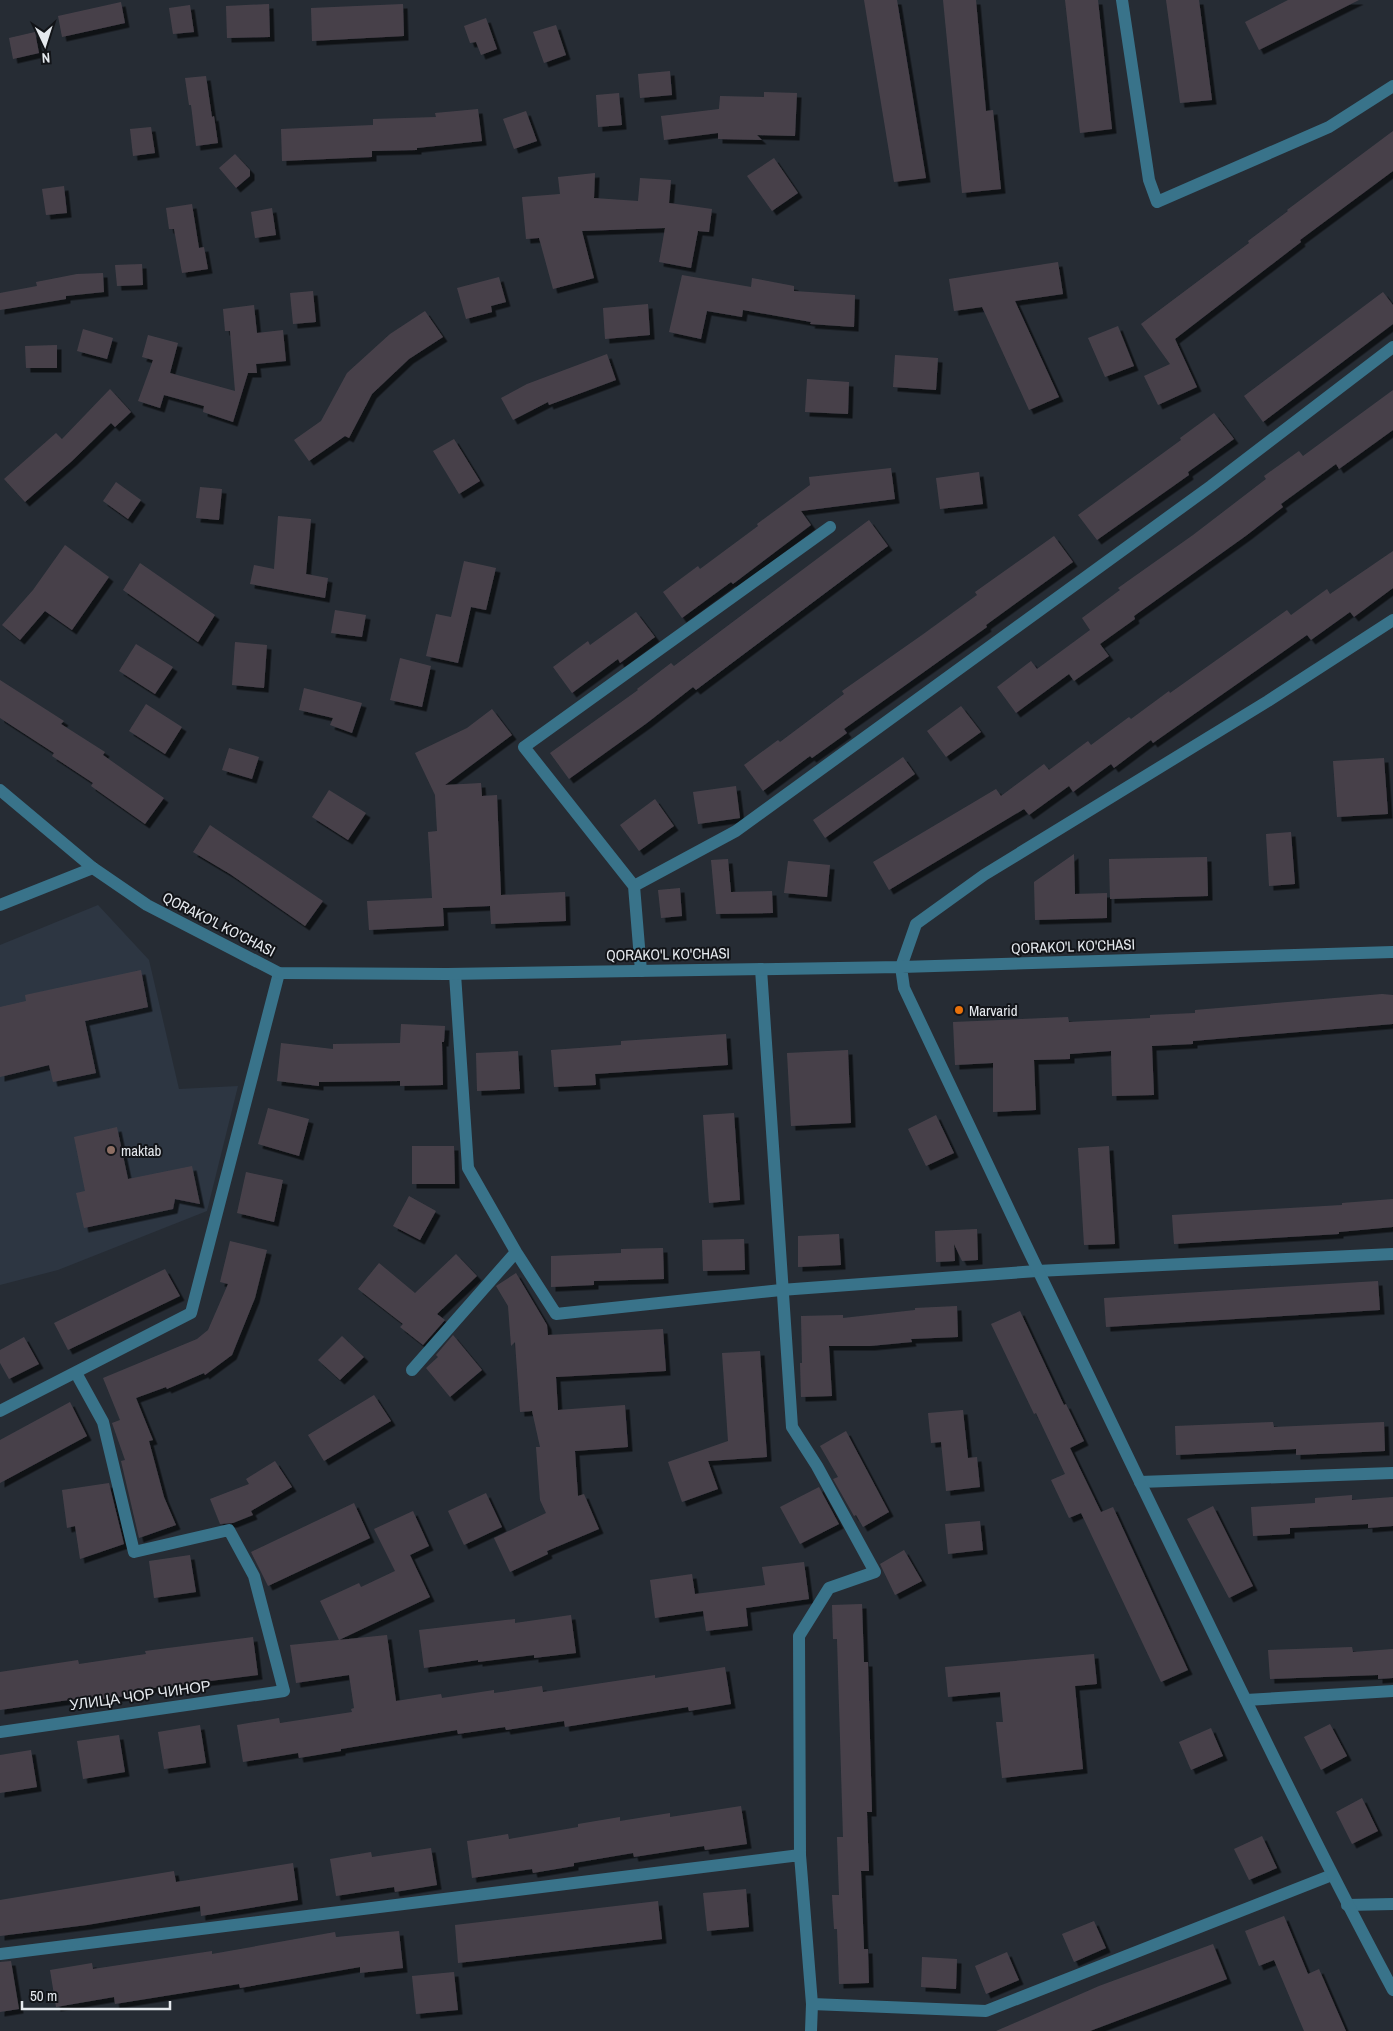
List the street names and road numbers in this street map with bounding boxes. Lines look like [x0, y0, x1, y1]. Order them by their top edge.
street label: QORAKO'L KO'CHASI [159, 887, 279, 961]
street label: QORAKO'L KO'CHASI [1011, 933, 1135, 959]
street label: QORAKO'L KO'CHASI [606, 942, 730, 966]
street label: УЛИЦА ЧОР ЧИНОР [68, 1675, 212, 1715]

